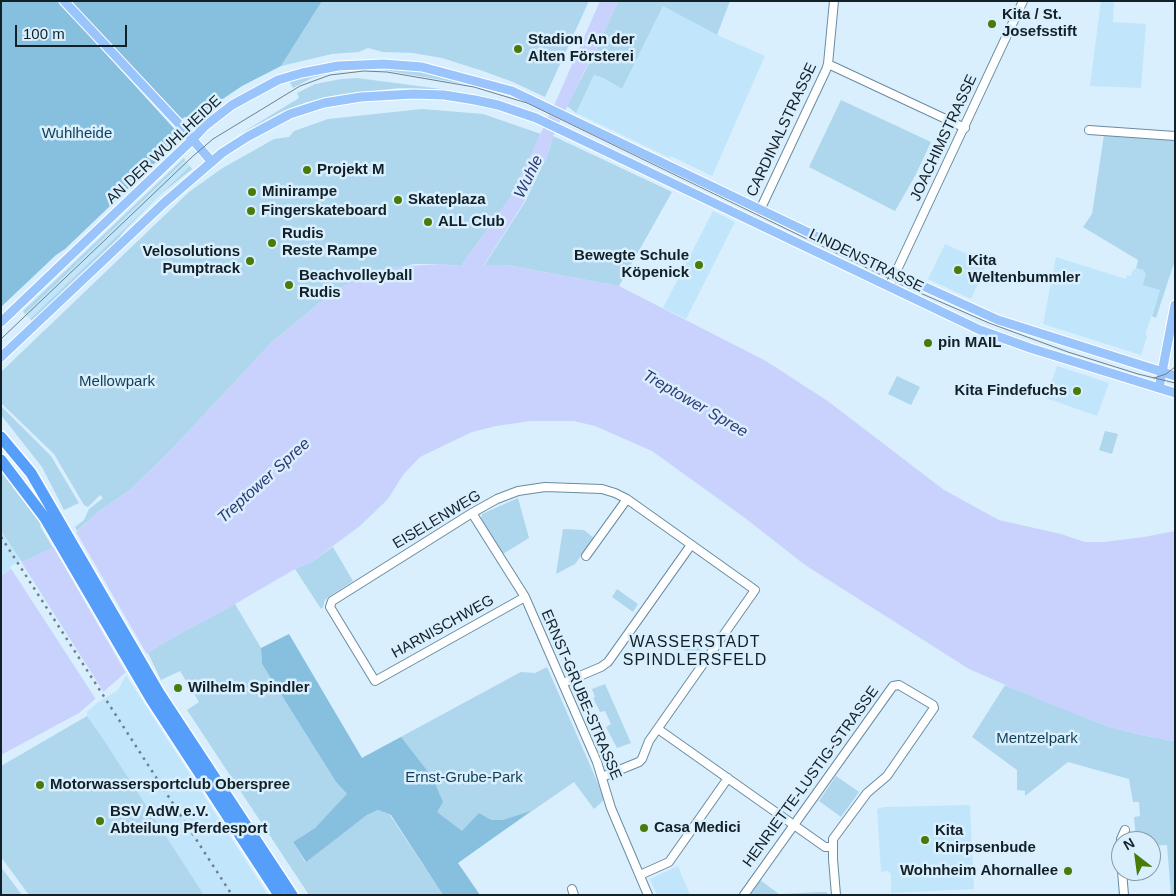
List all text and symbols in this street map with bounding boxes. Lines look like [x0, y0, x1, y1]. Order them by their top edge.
place label: Kita / St. Josefsstift [1002, 6, 1077, 41]
scale bar [18, 15, 130, 47]
marker: Kita / St. Josefsstift [986, 18, 998, 30]
text: 100 m [23, 25, 65, 42]
place label: Stadion An der Alten Försterei [528, 31, 635, 66]
marker: Stadion An der Alten Försterei [512, 43, 524, 55]
street label: CARDINALSTRASSE [743, 60, 821, 200]
street label: JOACHIMSTRASSE [907, 72, 981, 204]
street label: AN DER WUHLHEIDE [103, 92, 225, 208]
park label: Wuhlheide [42, 125, 112, 143]
water label: Wuhle [510, 152, 548, 202]
place label: Projekt M [317, 161, 385, 179]
marker: Projekt M [301, 164, 313, 176]
place label: Minirampe [262, 183, 337, 201]
marker: Minirampe [246, 186, 258, 198]
place label: Skateplaza [408, 191, 486, 209]
marker: Skateplaza [392, 194, 404, 206]
place label: Fingerskateboard [261, 202, 387, 220]
marker: Fingerskateboard [245, 205, 257, 217]
place label: ALL Club [438, 213, 505, 231]
marker: ALL Club [422, 216, 434, 228]
place label: Rudis Reste Rampe [282, 225, 377, 260]
street label: LINDENSTRASSE [806, 226, 926, 296]
marker: Rudis Reste Rampe [266, 237, 278, 249]
place label: Velosolutions Pumptrack [142, 243, 240, 278]
place label: Bewegte Schule Köpenick [574, 247, 689, 282]
place label: Kita Weltenbummler [968, 252, 1080, 287]
marker: Velosolutions Pumptrack [244, 255, 256, 267]
marker: Bewegte Schule Köpenick [693, 259, 705, 271]
marker: Kita Weltenbummler [952, 264, 964, 276]
place label: Beachvolleyball Rudis [299, 267, 412, 302]
marker: Beachvolleyball Rudis [283, 279, 295, 291]
place label: pin MAIL [938, 334, 1001, 352]
marker: pin MAIL [922, 337, 934, 349]
water label: Treptower Spree [639, 366, 751, 442]
park label: Mellowpark [79, 373, 155, 391]
place label: Kita Findefuchs [954, 382, 1067, 400]
marker: Kita Findefuchs [1071, 385, 1083, 397]
water label: Treptower Spree [214, 434, 314, 528]
street label: EISELENWEG [390, 487, 484, 553]
street label: HARNISCHWEG [389, 591, 497, 663]
street label: ERNST-GRUBE-STRASSE [537, 607, 625, 783]
district label: WASSERSTADT SPINDLERSFELD [621, 633, 769, 671]
place label: Wilhelm Spindler [188, 679, 310, 697]
marker: Wilhelm Spindler [172, 682, 184, 694]
street label: HENRIETTE-LUSTIG-STRASSE [739, 683, 883, 871]
park label: Mentzelpark [996, 730, 1078, 748]
park label: Ernst-Grube-Park [405, 769, 523, 787]
place label: Motorwassersportclub Oberspree [50, 776, 290, 794]
marker: Motorwassersportclub Oberspree [34, 779, 46, 791]
place label: BSV AdW e.V. Abteilung Pferdesport [110, 803, 268, 838]
marker: BSV AdW e.V. Abteilung Pferdesport [94, 815, 106, 827]
place label: Casa Medici [654, 819, 741, 837]
marker: Casa Medici [638, 822, 650, 834]
place label: Kita Knirpsenbude [935, 822, 1036, 857]
north arrow [1111, 831, 1161, 881]
marker: Kita Knirpsenbude [919, 834, 931, 846]
text: N [1121, 834, 1137, 853]
place label: Wohnheim Ahornallee [900, 862, 1058, 880]
marker: Wohnheim Ahornallee [1062, 865, 1074, 877]

